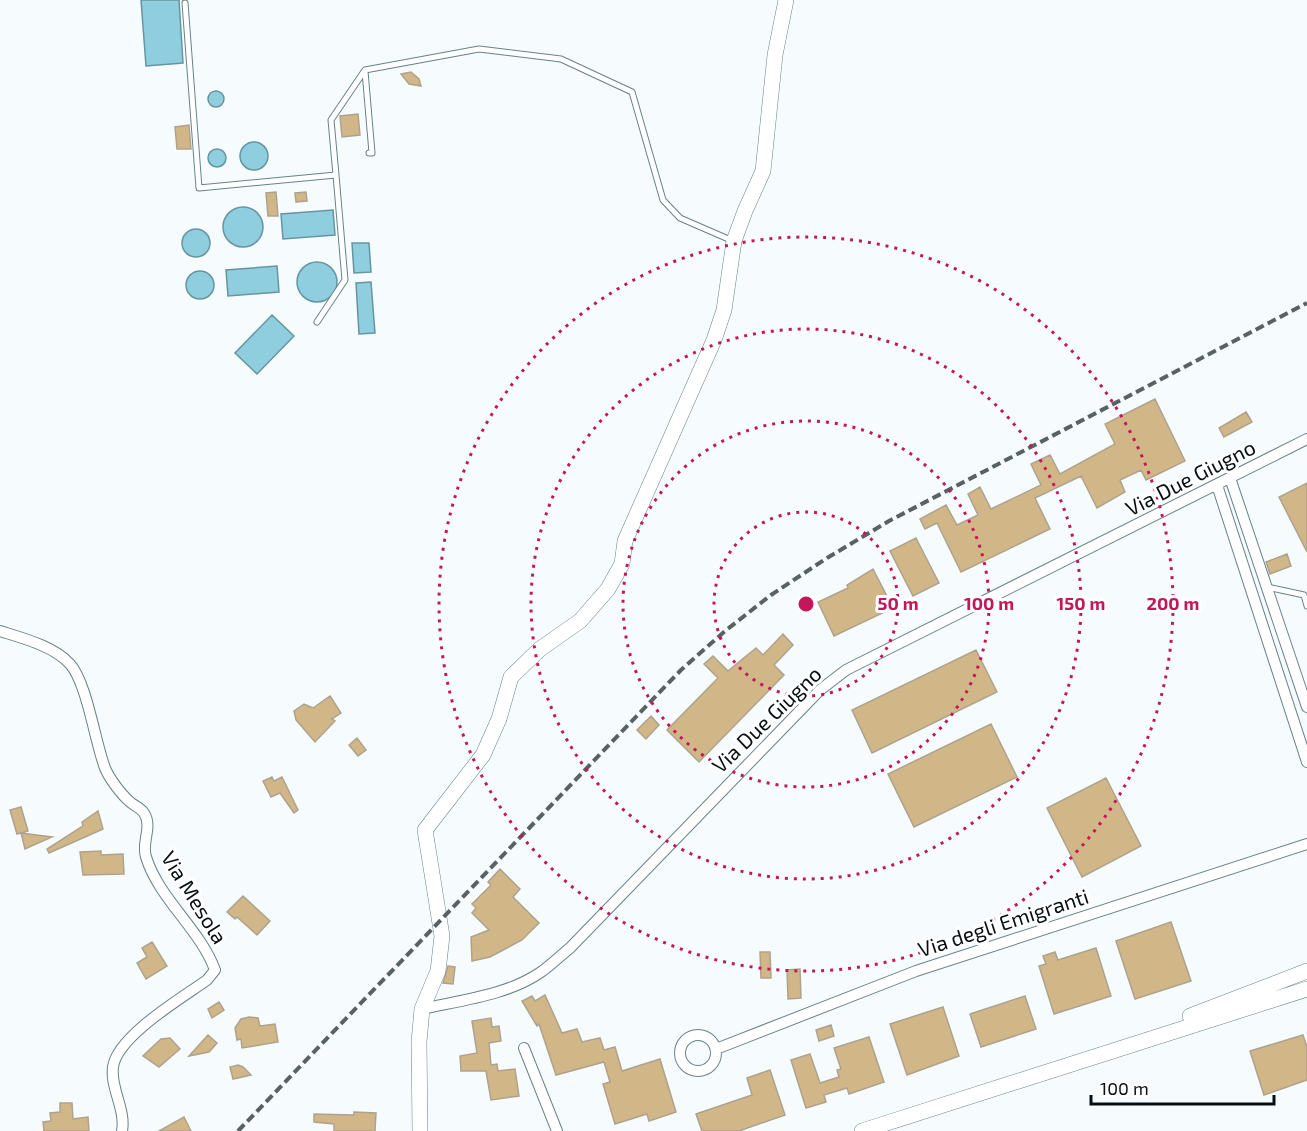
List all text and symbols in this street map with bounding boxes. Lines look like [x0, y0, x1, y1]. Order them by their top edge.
street label: Via Due Giugno [1121, 434, 1259, 520]
text: 50 m [877, 592, 919, 614]
text: 100 m [964, 592, 1014, 614]
text: 150 m [1057, 592, 1105, 614]
text: 200 m [1147, 592, 1199, 614]
centre of rings [796, 594, 816, 614]
street label: Via Due Giugno [706, 661, 826, 777]
street label: Via Mesola [157, 846, 233, 948]
street label: Via degli Emigranti [915, 883, 1091, 961]
scale bar [1091, 1068, 1274, 1106]
text: 100 m [1100, 1077, 1149, 1099]

